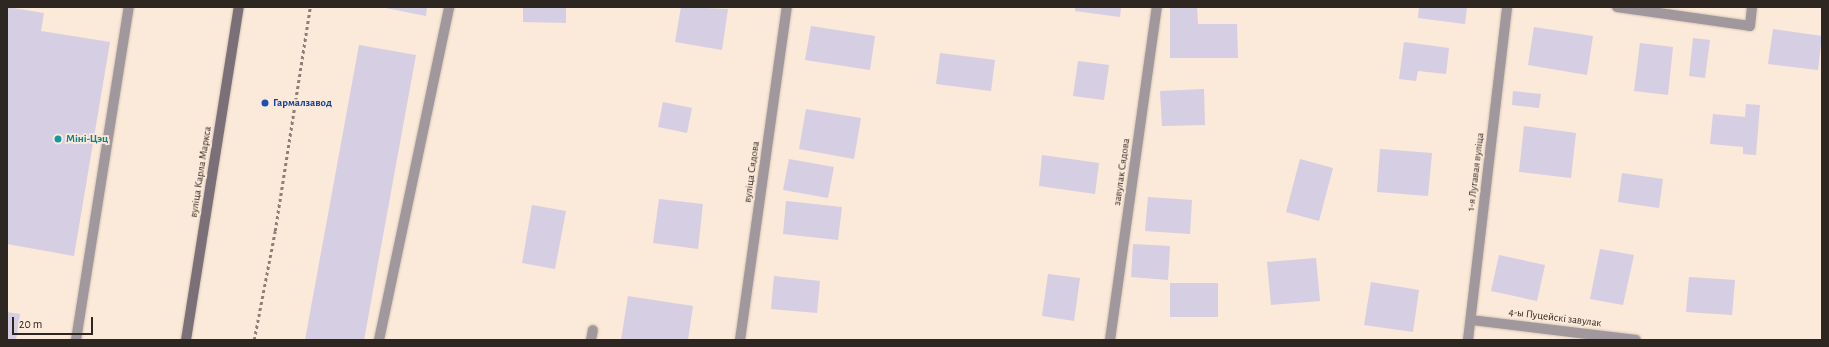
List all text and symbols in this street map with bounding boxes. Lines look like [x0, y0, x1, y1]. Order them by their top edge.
place label: Гармалзавод [273, 96, 332, 110]
marker: Гармалзавод [260, 98, 270, 108]
street label: вуліца Карла Маркса [187, 125, 215, 219]
place label: Міні-Цэц [66, 132, 108, 146]
street label: 1-я Лугавая вуліца [1465, 132, 1487, 212]
marker: Міні-Цэц [53, 134, 63, 144]
street label: завулак Сядова [1111, 137, 1133, 207]
street label: вуліца Сядова [741, 140, 763, 204]
street label: 4-ы Пуцейскі завулак [1508, 306, 1602, 330]
scale bar [14, 309, 95, 335]
text: 20 m [19, 318, 42, 330]

